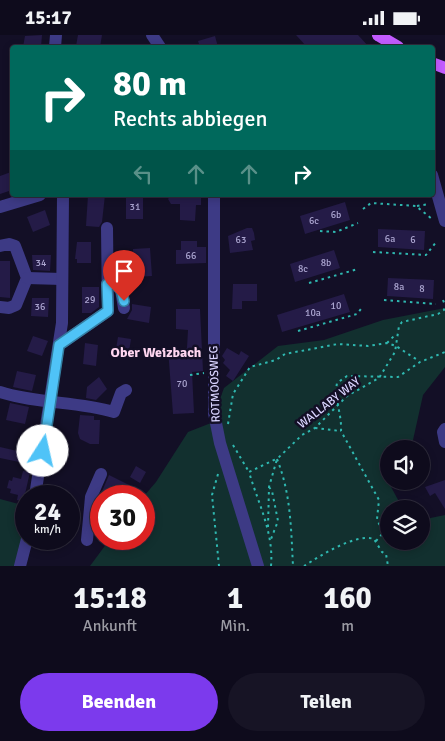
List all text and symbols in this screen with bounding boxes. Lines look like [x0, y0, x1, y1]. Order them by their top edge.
text: 15:17 [25, 6, 72, 30]
text: 80 m [113, 62, 187, 105]
icon: right [30, 65, 95, 130]
text: Rechts abbiegen [113, 105, 267, 132]
icon: left [129, 160, 157, 188]
icon: ahead [182, 160, 210, 188]
icon: ahead [235, 160, 263, 188]
icon: right [288, 160, 316, 188]
house number: 31 [130, 201, 140, 213]
house number: 6b [331, 209, 341, 221]
house number: 6c [309, 215, 319, 227]
house number: 6a [385, 233, 395, 245]
house number: 63 [236, 234, 246, 246]
house number: 6 [410, 234, 416, 246]
pin [103, 250, 145, 301]
house number: 66 [186, 250, 196, 262]
house number: 34 [36, 257, 47, 269]
icon: arrive [110, 257, 138, 285]
house number: 8b [321, 257, 331, 269]
house number: 8c [298, 263, 308, 275]
house number: 8a [394, 281, 404, 293]
house number: 8 [419, 283, 425, 295]
house number: 29 [85, 294, 95, 306]
house number: 10 [331, 300, 341, 312]
house number: 36 [35, 301, 45, 313]
house number: 10a [305, 307, 321, 319]
district label: Ober Weizbach [111, 344, 202, 361]
street label: ROTMOOSWEG [206, 345, 224, 423]
street label: WALLABY WAY [295, 374, 363, 432]
house number: 70 [177, 378, 187, 390]
position arrow [16, 424, 68, 476]
map controls [380, 440, 430, 550]
button: sound [380, 440, 430, 490]
speed limit sign: 30 [90, 485, 155, 550]
text: 24 [34, 496, 61, 527]
button: layers [380, 500, 430, 550]
text: km/h [34, 522, 61, 537]
text: 15:18 [73, 580, 147, 617]
text: 1 [227, 580, 243, 617]
text: 160 [323, 580, 372, 617]
text: Ankunft [83, 616, 137, 636]
text: Min. [220, 616, 250, 636]
text: m [341, 616, 354, 636]
button: Beenden [20, 673, 218, 731]
button: Teilen [228, 673, 425, 731]

